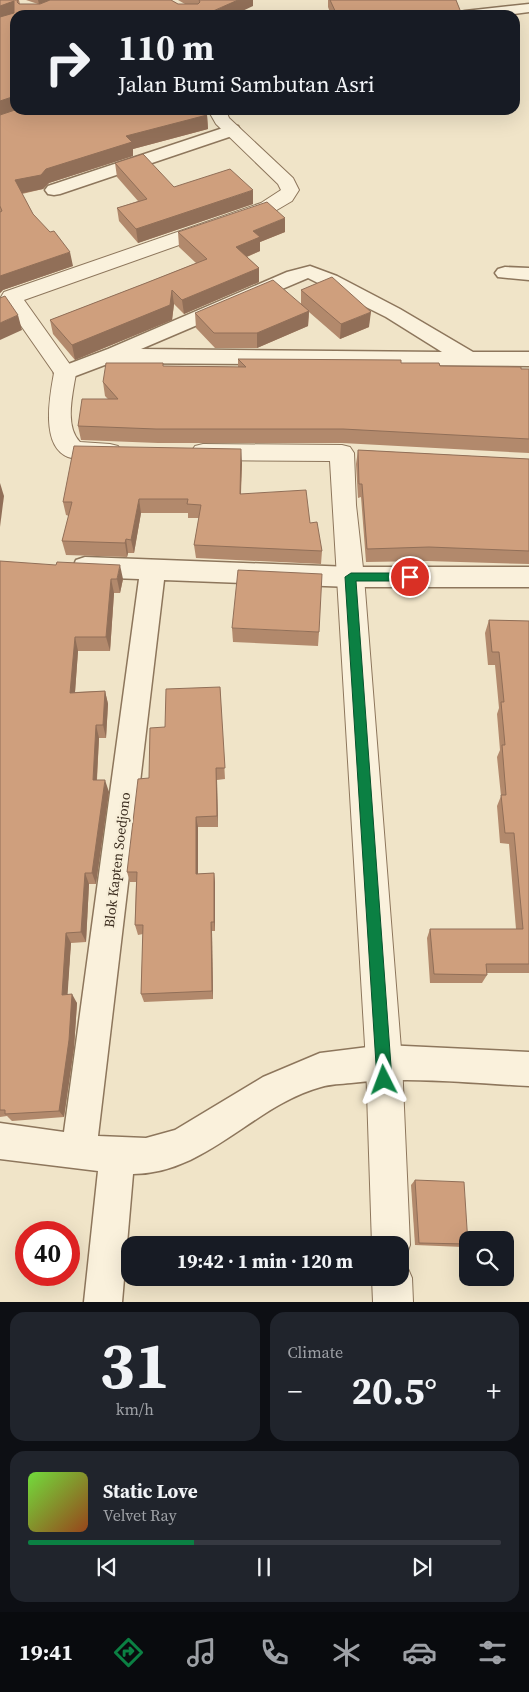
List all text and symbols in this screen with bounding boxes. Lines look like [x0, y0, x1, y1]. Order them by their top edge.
text: 110 m [118, 24, 214, 72]
icon: right [35, 30, 100, 95]
text: Jalan Bumi Sambutan Asri [118, 69, 375, 99]
pin [389, 556, 431, 598]
icon: arrive [396, 563, 424, 591]
street label: Blok Kapten Soedjono [99, 791, 135, 929]
position arrow [357, 1053, 409, 1105]
speed limit sign: 40 [15, 1221, 80, 1286]
map controls [459, 1231, 514, 1286]
button: search [459, 1231, 514, 1286]
text: 19:42 · 1 min · 120 m [177, 1248, 353, 1274]
text: 31 [100, 1321, 170, 1410]
text: Climate [288, 1341, 343, 1363]
text: 20.5° [351, 1365, 437, 1417]
text: − [288, 1372, 302, 1410]
text: + [486, 1372, 501, 1410]
text: km/h [116, 1398, 154, 1420]
text: Static Love [103, 1478, 198, 1504]
text: Velvet Ray [103, 1504, 177, 1526]
icon: previous [93, 1553, 121, 1581]
icon: pause [250, 1553, 278, 1581]
icon: next [408, 1553, 436, 1581]
icon: directions [111, 1635, 146, 1670]
icon: music [184, 1635, 219, 1670]
icon: phone [257, 1635, 292, 1670]
icon: climate [329, 1635, 364, 1670]
icon: car [402, 1635, 437, 1670]
icon: filters [475, 1635, 510, 1670]
text: 19:41 [19, 1637, 73, 1667]

